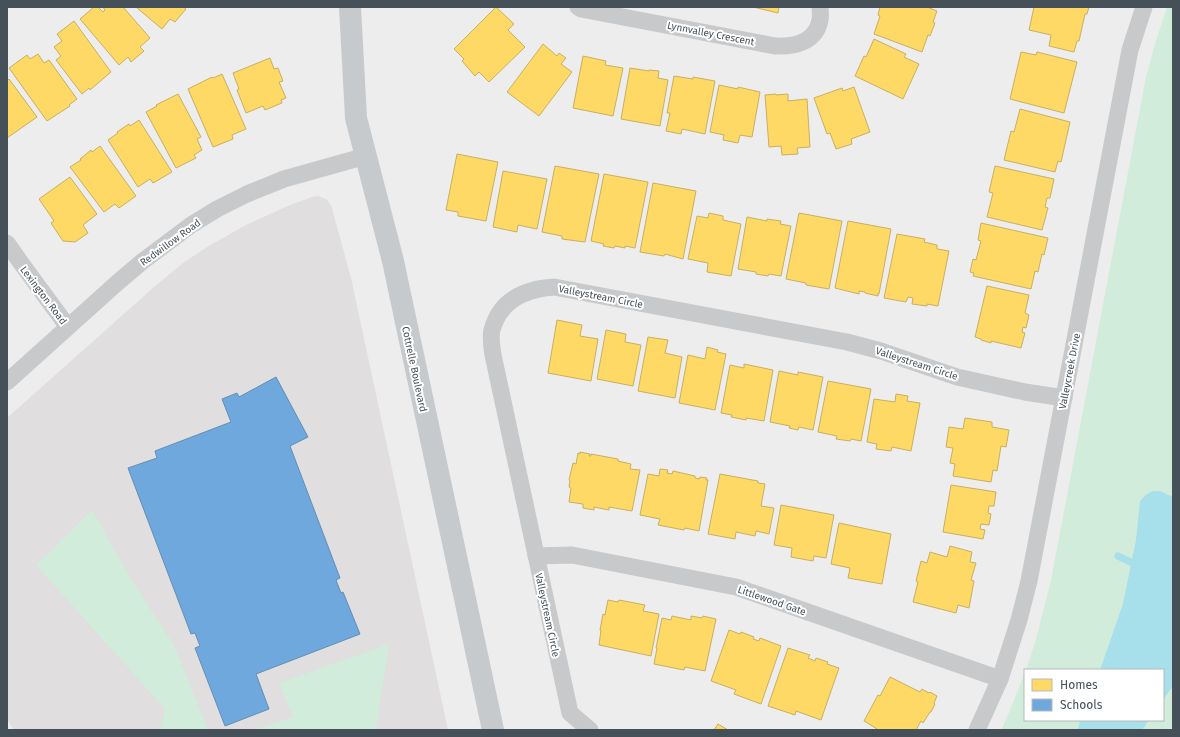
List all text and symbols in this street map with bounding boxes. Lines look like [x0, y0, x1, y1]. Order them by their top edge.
street label: Lynnvalley Crescent [666, 20, 756, 48]
street label: Redwillow Road [138, 217, 203, 269]
street label: Lexington Road [17, 264, 69, 327]
street label: Valleystream Circle [558, 283, 644, 311]
street label: Cottrelle Boulevard [399, 325, 429, 413]
street label: Valleycreek Drive [1057, 332, 1083, 410]
street label: Valleystream Circle [874, 345, 959, 383]
street label: Valleystream Circle [532, 572, 562, 658]
street label: Littlewood Gate [736, 584, 807, 618]
legend [1024, 669, 1164, 721]
text: Homes [1060, 678, 1098, 692]
text: Schools [1060, 698, 1103, 712]

